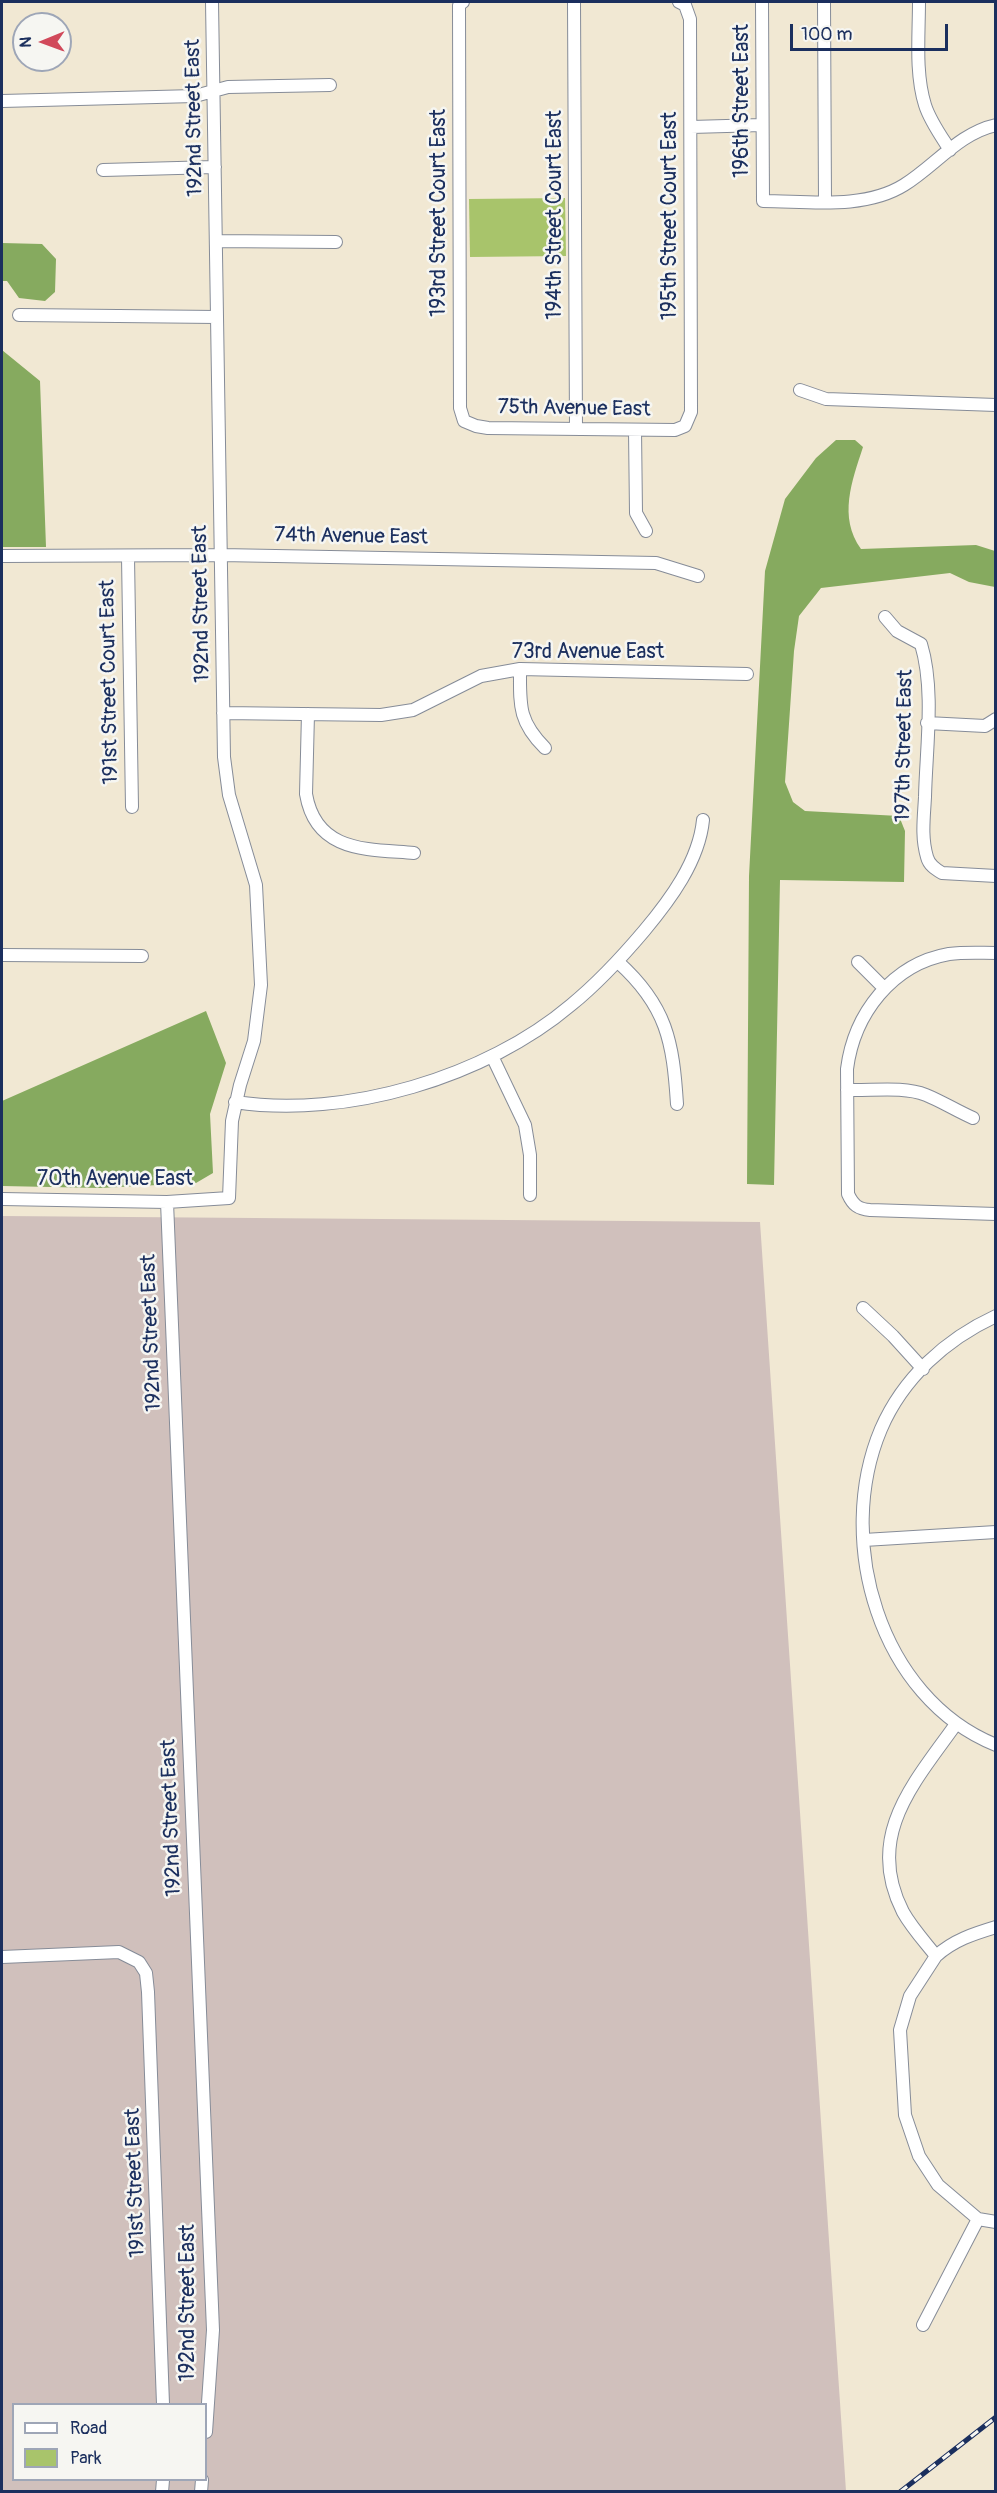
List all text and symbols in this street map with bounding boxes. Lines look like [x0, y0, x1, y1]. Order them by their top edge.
north arrow [12, 12, 72, 72]
scale bar [793, 12, 950, 50]
text: 100 m [801, 23, 853, 46]
street label: 196th Street East [730, 24, 756, 178]
text: N [16, 37, 36, 48]
street label: 192nd Street East [181, 39, 209, 197]
street label: 193rd Street Court East [427, 109, 453, 317]
street label: 194th Street Court East [543, 110, 569, 320]
street label: 195th Street Court East [658, 112, 684, 320]
street label: 75th Avenue East [497, 395, 651, 423]
street label: 74th Avenue East [274, 523, 428, 551]
street label: 192nd Street East [188, 525, 216, 683]
street label: 191st Street Court East [96, 579, 124, 785]
street label: 73rd Avenue East [512, 640, 664, 666]
street label: 197th Street East [891, 669, 919, 823]
street label: 70th Avenue East [37, 1167, 193, 1193]
street label: 192nd Street East [137, 1254, 167, 1412]
street label: 192nd Street East [157, 1739, 187, 1897]
street label: 191st Street East [121, 2108, 151, 2258]
street label: 192nd Street East [176, 2224, 202, 2382]
legend [12, 2403, 207, 2481]
text: Road [70, 2417, 107, 2440]
text: Park [70, 2447, 102, 2470]

